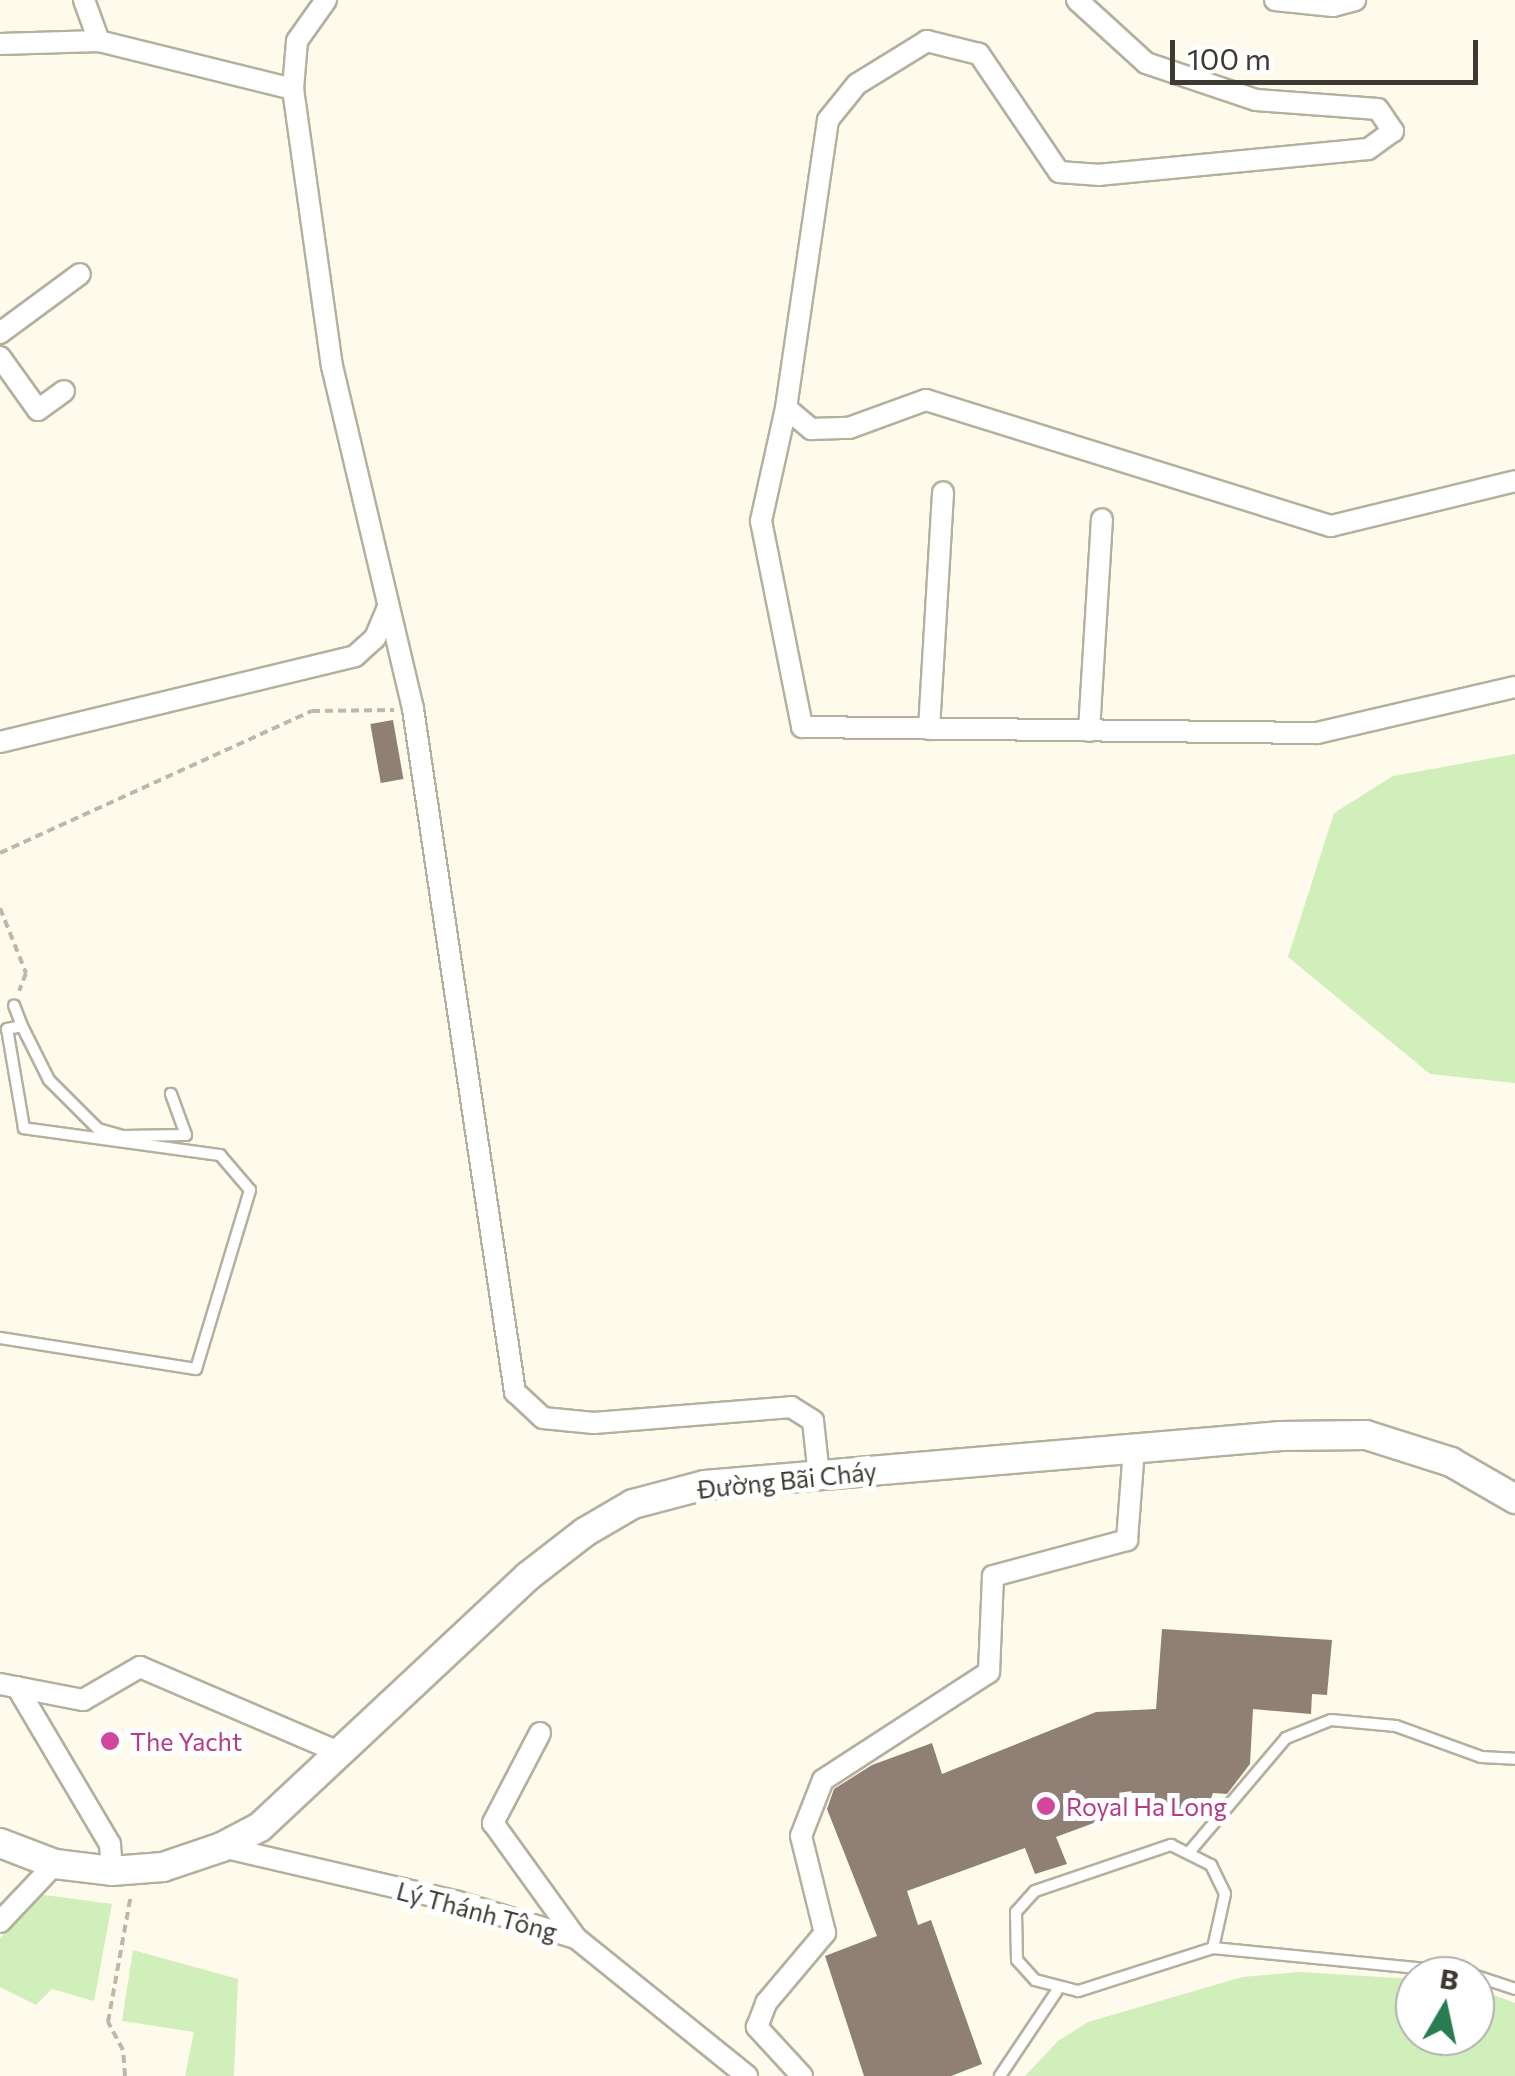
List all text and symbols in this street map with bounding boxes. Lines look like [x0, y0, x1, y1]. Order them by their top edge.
scale bar [1175, 20, 1482, 82]
text: 100 m [1187, 39, 1271, 76]
street label: Đường Bãi Cháy [696, 1456, 878, 1504]
place label: The Yacht [130, 1726, 242, 1756]
marker: The Yacht [99, 1730, 121, 1752]
place label: Royal Ha Long [1066, 1791, 1227, 1821]
marker: Royal Ha Long [1035, 1795, 1057, 1817]
street label: Lý Thánh Tông [393, 1875, 561, 1947]
north arrow [1395, 1956, 1495, 2056]
text: B [1438, 1960, 1461, 1997]

